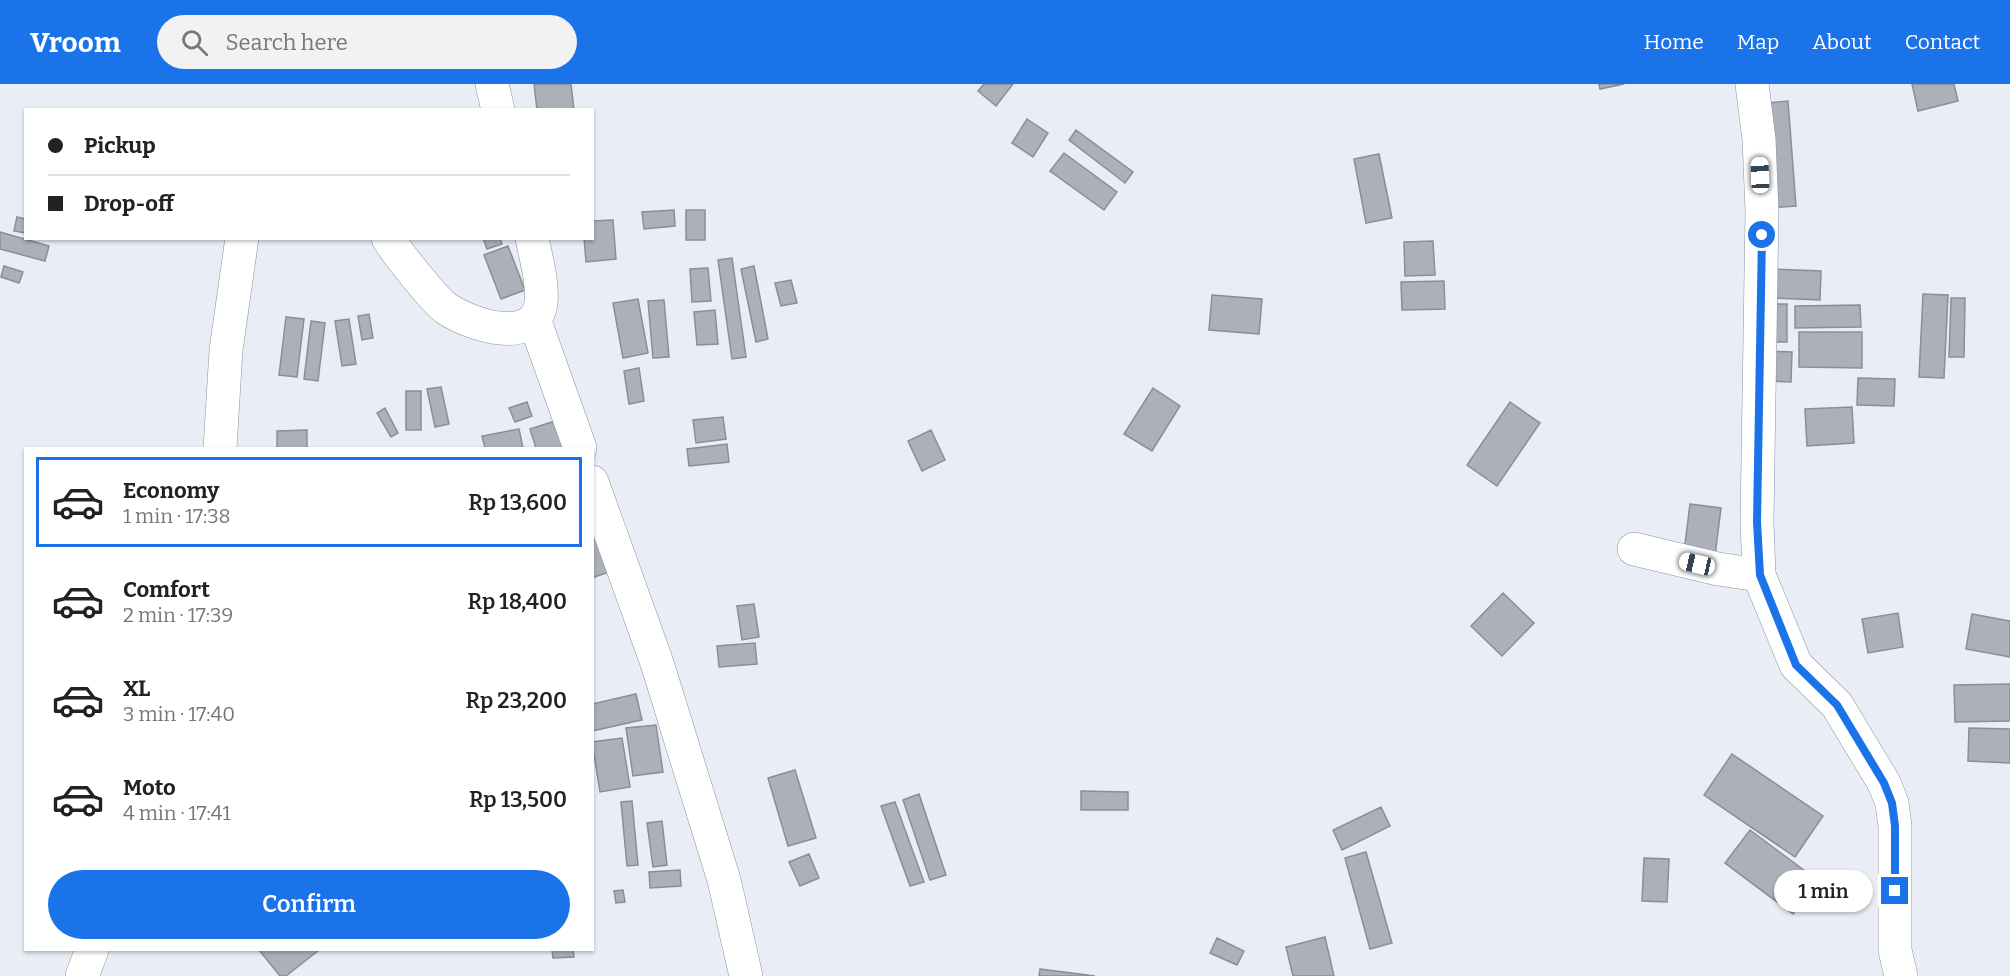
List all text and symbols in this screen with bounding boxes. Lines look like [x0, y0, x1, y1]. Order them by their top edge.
search box [157, 15, 577, 69]
text: Vroom [30, 26, 121, 59]
icon: search [178, 26, 211, 59]
text: Search here [226, 29, 348, 56]
text: Home [1644, 29, 1704, 55]
text: Map [1737, 29, 1779, 55]
text: About [1812, 29, 1872, 55]
text: Contact [1905, 29, 1980, 55]
text: Pickup [84, 132, 156, 159]
car [1750, 157, 1770, 193]
text: Drop-off [84, 190, 174, 217]
route start [1748, 221, 1775, 248]
icon: car [51, 475, 105, 529]
text: Economy [123, 477, 219, 504]
text: Rp 13,600 [468, 489, 567, 516]
text: 1 min · 17:38 [123, 504, 231, 528]
car [1677, 551, 1717, 577]
icon: car [51, 574, 105, 628]
text: Comfort [123, 576, 210, 603]
text: Rp 18,400 [468, 588, 567, 615]
text: 2 min · 17:39 [123, 603, 233, 627]
icon: car [51, 673, 105, 727]
text: XL [123, 675, 150, 702]
text: Rp 23,200 [466, 687, 567, 714]
text: 3 min · 17:40 [123, 702, 235, 726]
icon: car [51, 772, 105, 826]
text: Moto [123, 774, 176, 801]
text: Rp 13,500 [469, 786, 567, 813]
text: 4 min · 17:41 [123, 801, 231, 825]
button: Confirm [48, 870, 570, 939]
callout: 1 min [1775, 870, 1874, 912]
route end [1881, 877, 1908, 904]
text: 1 min [1798, 879, 1849, 903]

